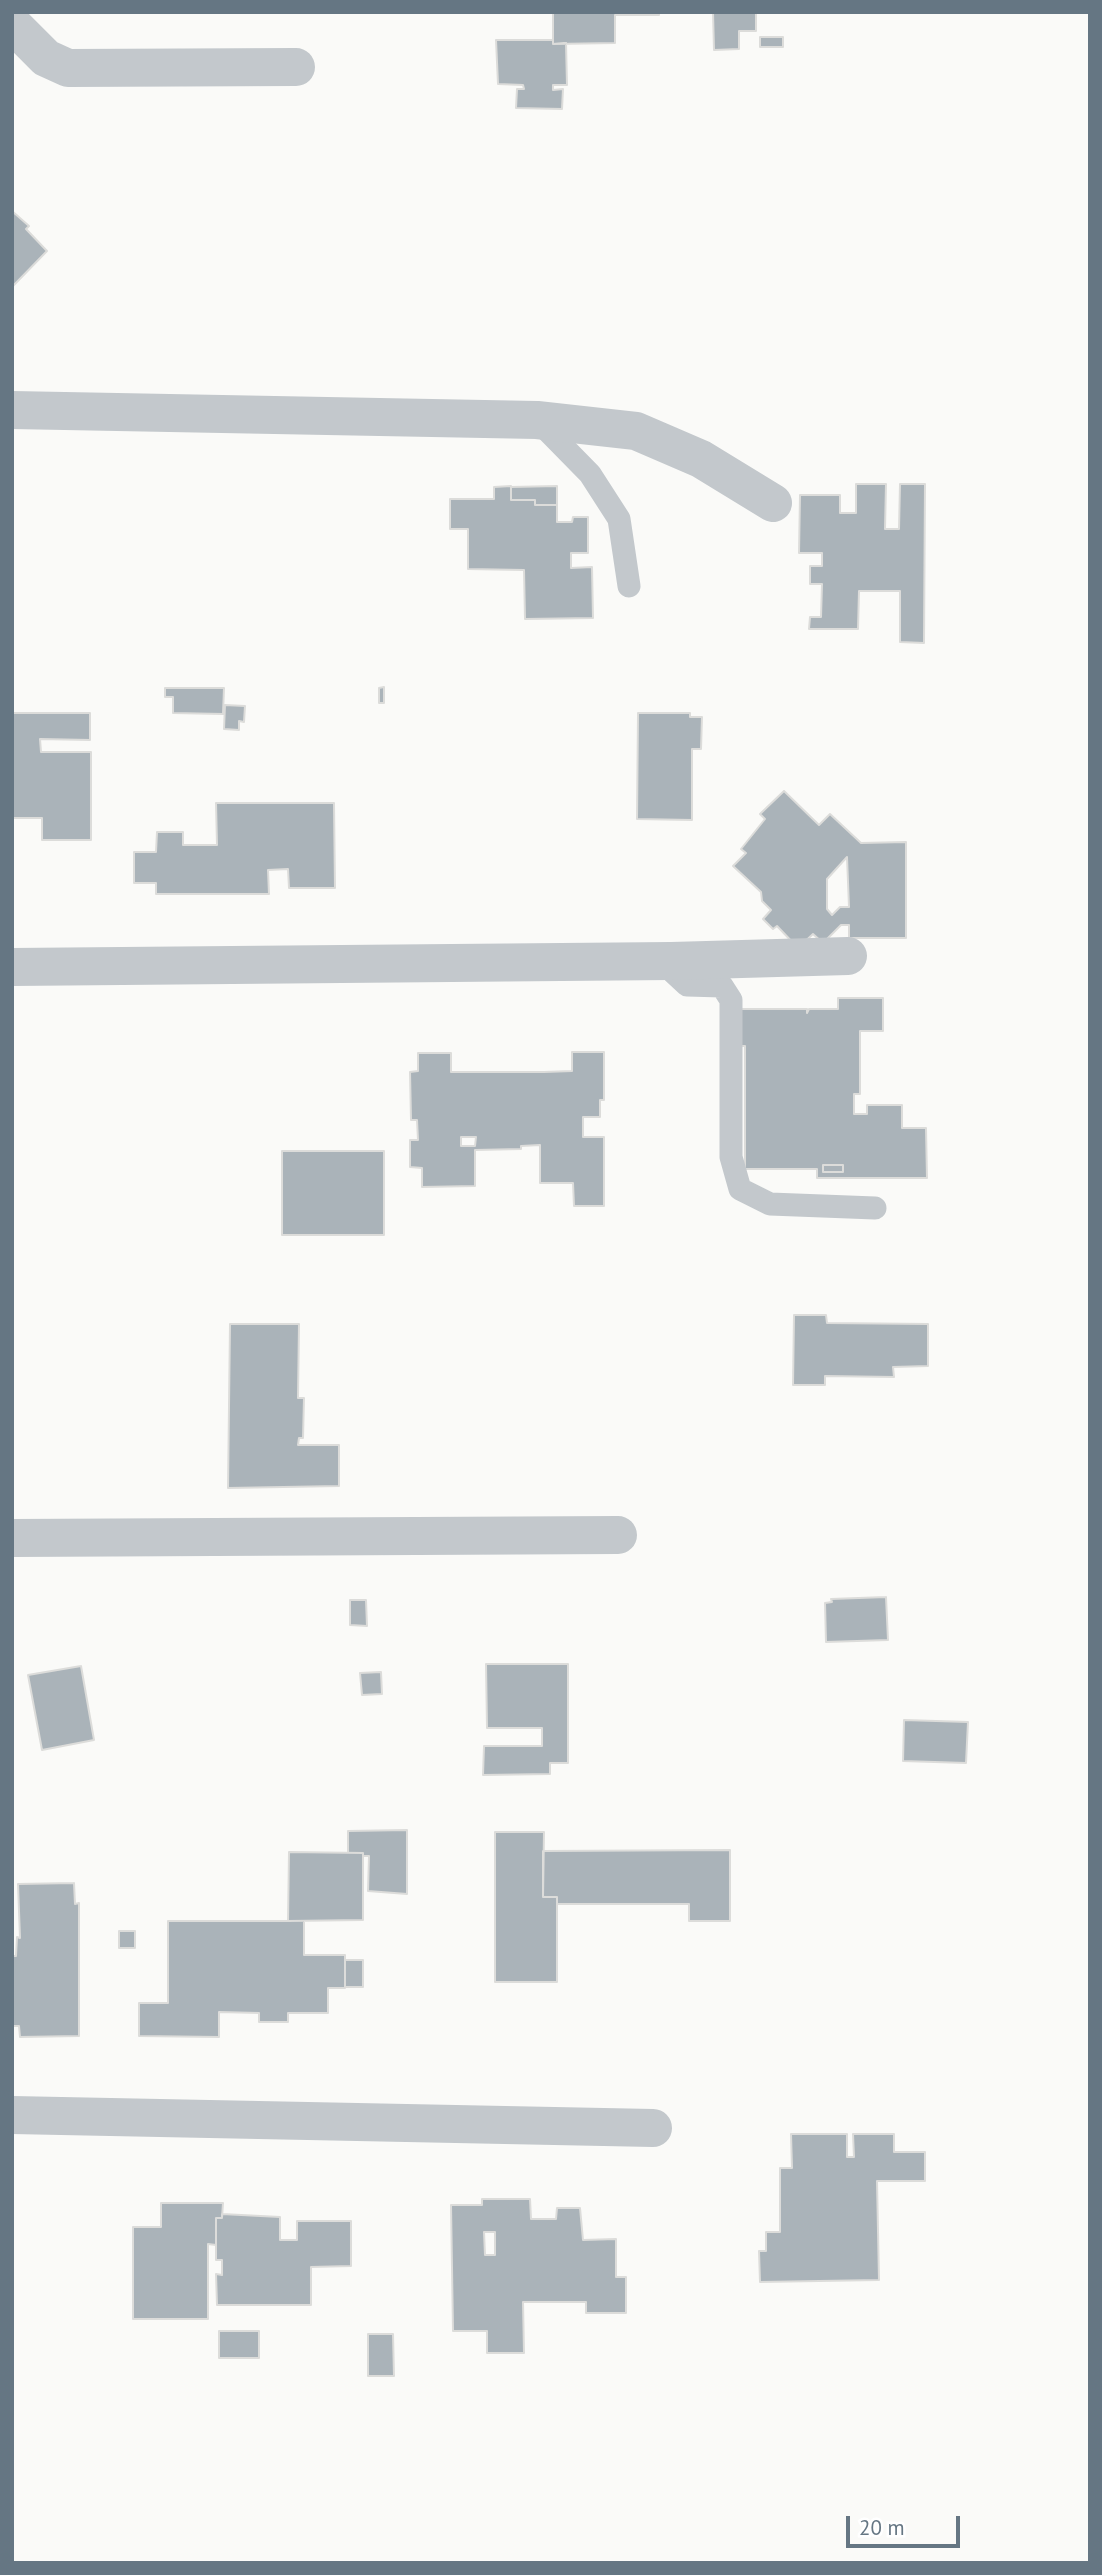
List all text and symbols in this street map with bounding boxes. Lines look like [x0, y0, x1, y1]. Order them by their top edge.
scale bar [850, 2502, 964, 2546]
text: 20 m [859, 2514, 905, 2541]

